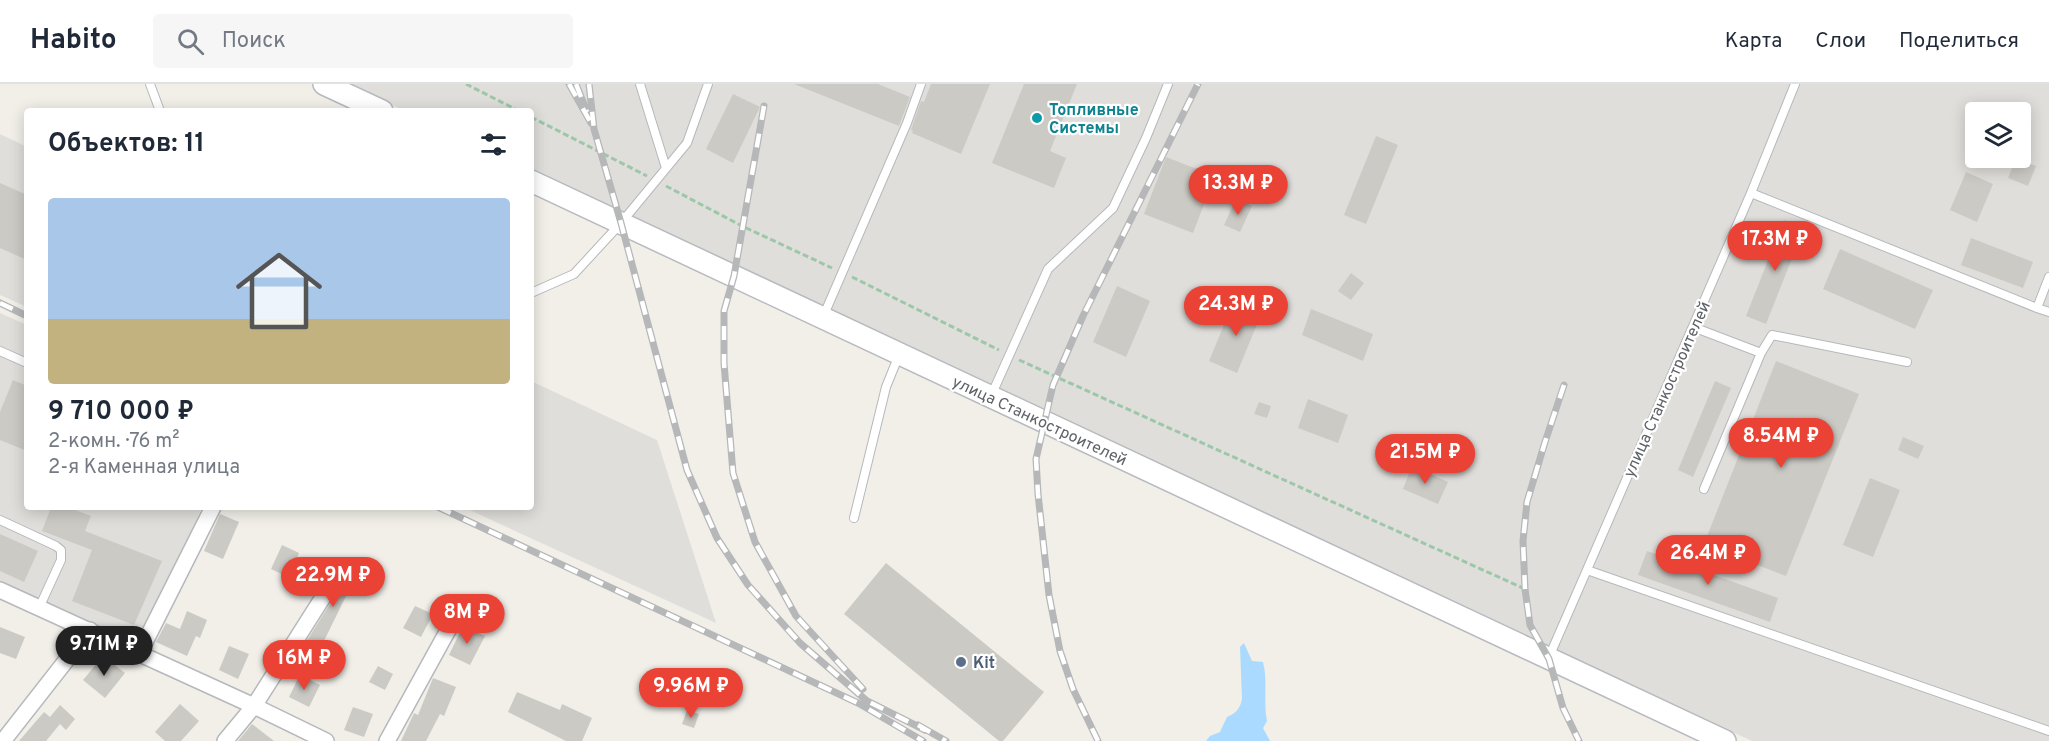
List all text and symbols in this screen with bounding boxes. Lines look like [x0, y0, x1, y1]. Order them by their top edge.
search box [153, 14, 573, 68]
text: Habito [30, 23, 117, 59]
icon: search [174, 25, 207, 58]
text: Поиск [222, 28, 286, 55]
text: Карта [1725, 28, 1782, 55]
text: Слои [1815, 28, 1866, 55]
text: Поделиться [1899, 28, 2019, 55]
place label: Топливные Системы [1049, 101, 1139, 139]
map controls [1965, 102, 2031, 168]
button: layers [1965, 102, 2031, 168]
marker: Топливные Системы [1030, 111, 1044, 125]
text: Объектов: 11 [48, 128, 205, 161]
icon: filters [477, 128, 510, 161]
pin: 13.3M ₽ [1183, 165, 1293, 216]
text: 13.3M ₽ [1203, 171, 1273, 197]
pin: 17.3M ₽ [1720, 221, 1830, 272]
text: 17.3M ₽ [1741, 227, 1809, 253]
icon: home [225, 237, 333, 345]
pin: 24.3M ₽ [1181, 286, 1291, 337]
text: 24.3M ₽ [1198, 292, 1274, 318]
street label: улица Станкостроителей [1620, 299, 1716, 481]
street label: улица Станкостроителей [949, 372, 1130, 471]
text: 9 710 000 ₽ [48, 396, 194, 429]
pin: 8.54M ₽ [1726, 418, 1836, 469]
text: 8.54M ₽ [1743, 424, 1819, 450]
text: 2-комн. · 76 m² [48, 429, 179, 455]
pin: 21.5M ₽ [1370, 434, 1480, 485]
text: 21.5M ₽ [1389, 440, 1461, 466]
text: 2-я Каменная улица [48, 455, 240, 481]
pin: 26.4M ₽ [1653, 535, 1763, 586]
text: 26.4M ₽ [1670, 541, 1746, 567]
pin: 22.9M ₽ [278, 557, 388, 608]
text: 22.9M ₽ [295, 563, 371, 589]
pin: 8M ₽ [431, 594, 503, 645]
text: 8M ₽ [444, 600, 490, 626]
pin: 9.71M ₽ [49, 626, 159, 677]
text: 9.71M ₽ [70, 632, 138, 658]
pin: 16M ₽ [262, 640, 346, 691]
text: 16M ₽ [277, 646, 331, 672]
place label: Kit [973, 654, 995, 674]
marker: Kit [954, 655, 968, 669]
pin: 9.96M ₽ [636, 668, 746, 719]
text: 9.96M ₽ [653, 674, 729, 700]

